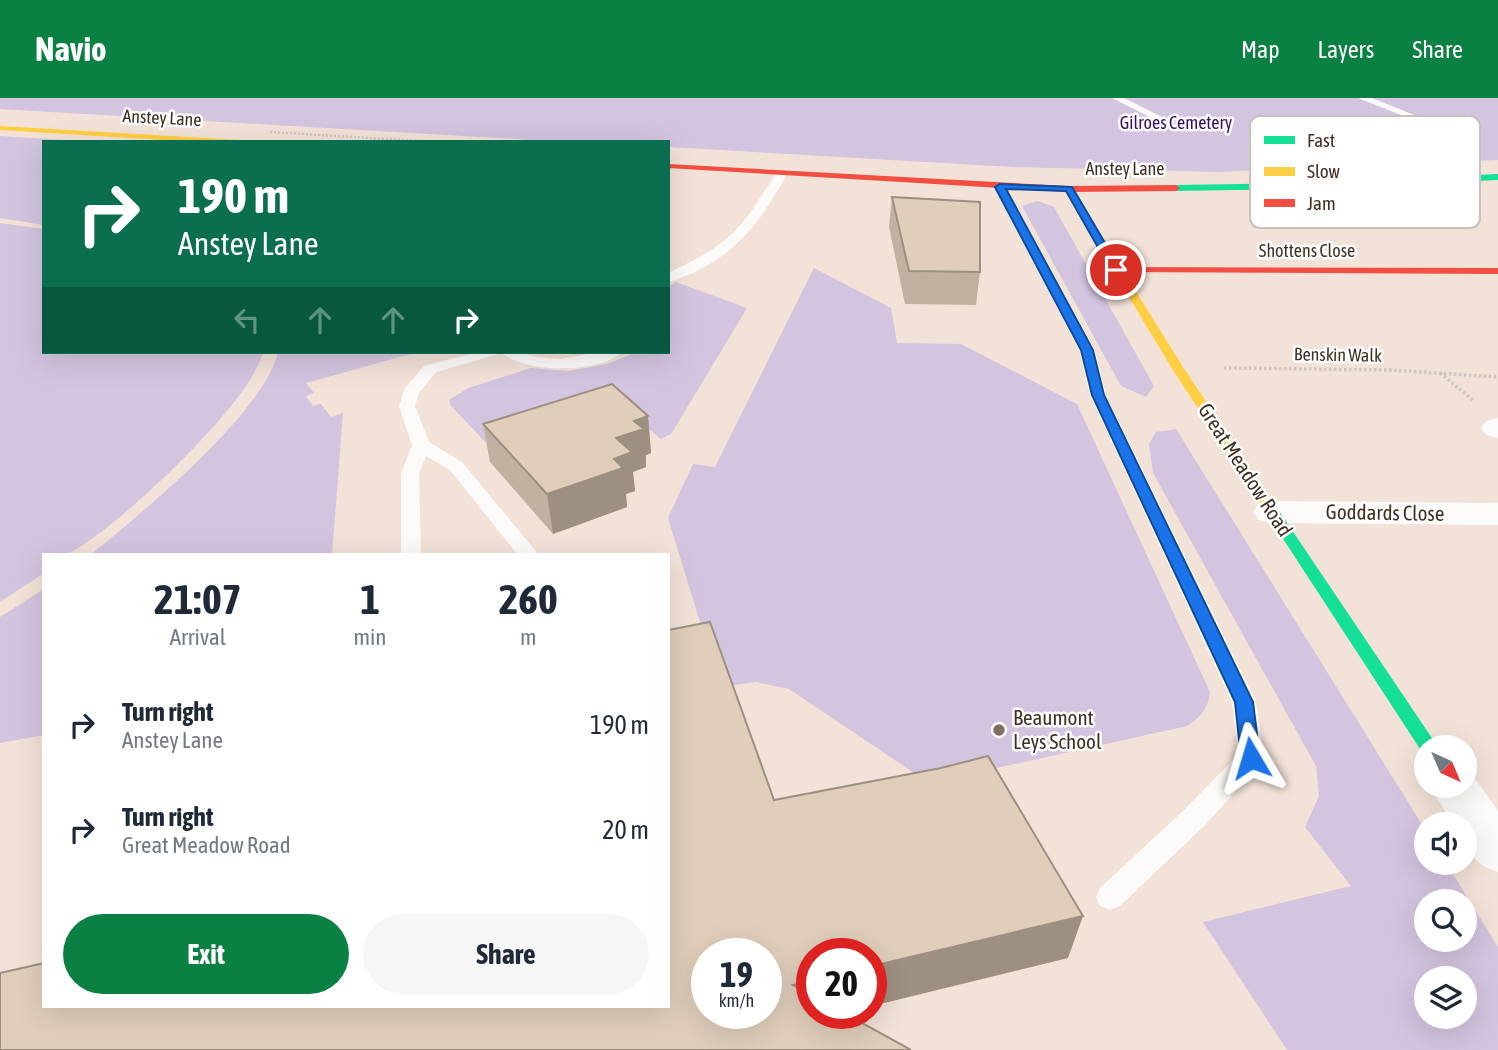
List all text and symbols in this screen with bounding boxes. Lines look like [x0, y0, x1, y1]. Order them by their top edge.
text: Navio [35, 30, 107, 68]
text: Map [1241, 36, 1280, 63]
text: Layers [1318, 36, 1374, 63]
text: Share [1412, 36, 1463, 63]
street label: Anstey Lane [122, 105, 202, 130]
park label: Gilroes Cemetery [1120, 112, 1232, 133]
legend [1250, 116, 1480, 228]
text: Fast [1307, 129, 1335, 151]
street label: Anstey Lane [1085, 158, 1165, 179]
text: Slow [1307, 160, 1341, 182]
text: 190 m [178, 167, 289, 223]
icon: right [63, 168, 154, 259]
text: Jam [1307, 192, 1336, 214]
text: Anstey Lane [178, 225, 318, 262]
pin [1086, 240, 1146, 300]
street label: Shottens Close [1259, 240, 1355, 261]
icon: arrive [1097, 251, 1135, 289]
icon: left [228, 301, 266, 339]
icon: ahead [301, 301, 339, 339]
icon: ahead [374, 301, 412, 339]
icon: right [447, 301, 485, 339]
street label: Benskin Walk [1294, 343, 1382, 366]
street label: Great Meadow Road [1194, 398, 1298, 541]
street label: Goddards Close [1325, 499, 1445, 525]
text: 21:07 [154, 575, 241, 623]
text: 1 [360, 575, 380, 623]
text: 260 [499, 575, 558, 623]
text: Arrival [170, 624, 226, 650]
text: min [354, 624, 387, 650]
text: m [520, 624, 537, 650]
text: Turn right [122, 697, 213, 727]
place label: Beaumont Leys School [1013, 705, 1102, 753]
icon: right [63, 706, 101, 744]
text: 190 m [590, 710, 649, 740]
position arrow [1214, 721, 1288, 795]
marker: Beaumont Leys School [991, 722, 1007, 738]
text: Anstey Lane [122, 727, 223, 753]
north arrow [1414, 735, 1477, 798]
map controls [1414, 735, 1477, 1029]
text: Turn right [122, 802, 213, 832]
icon: right [63, 811, 101, 849]
button: sound [1414, 812, 1477, 875]
text: 20 m [602, 815, 649, 845]
text: Great Meadow Road [122, 832, 291, 858]
button: search [1414, 889, 1477, 952]
button: Exit [63, 914, 349, 994]
button: Share [363, 914, 649, 994]
speed limit sign: 20 [796, 938, 887, 1029]
text: 19 [720, 954, 753, 994]
button: layers [1414, 966, 1477, 1029]
text: km/h [719, 990, 754, 1011]

